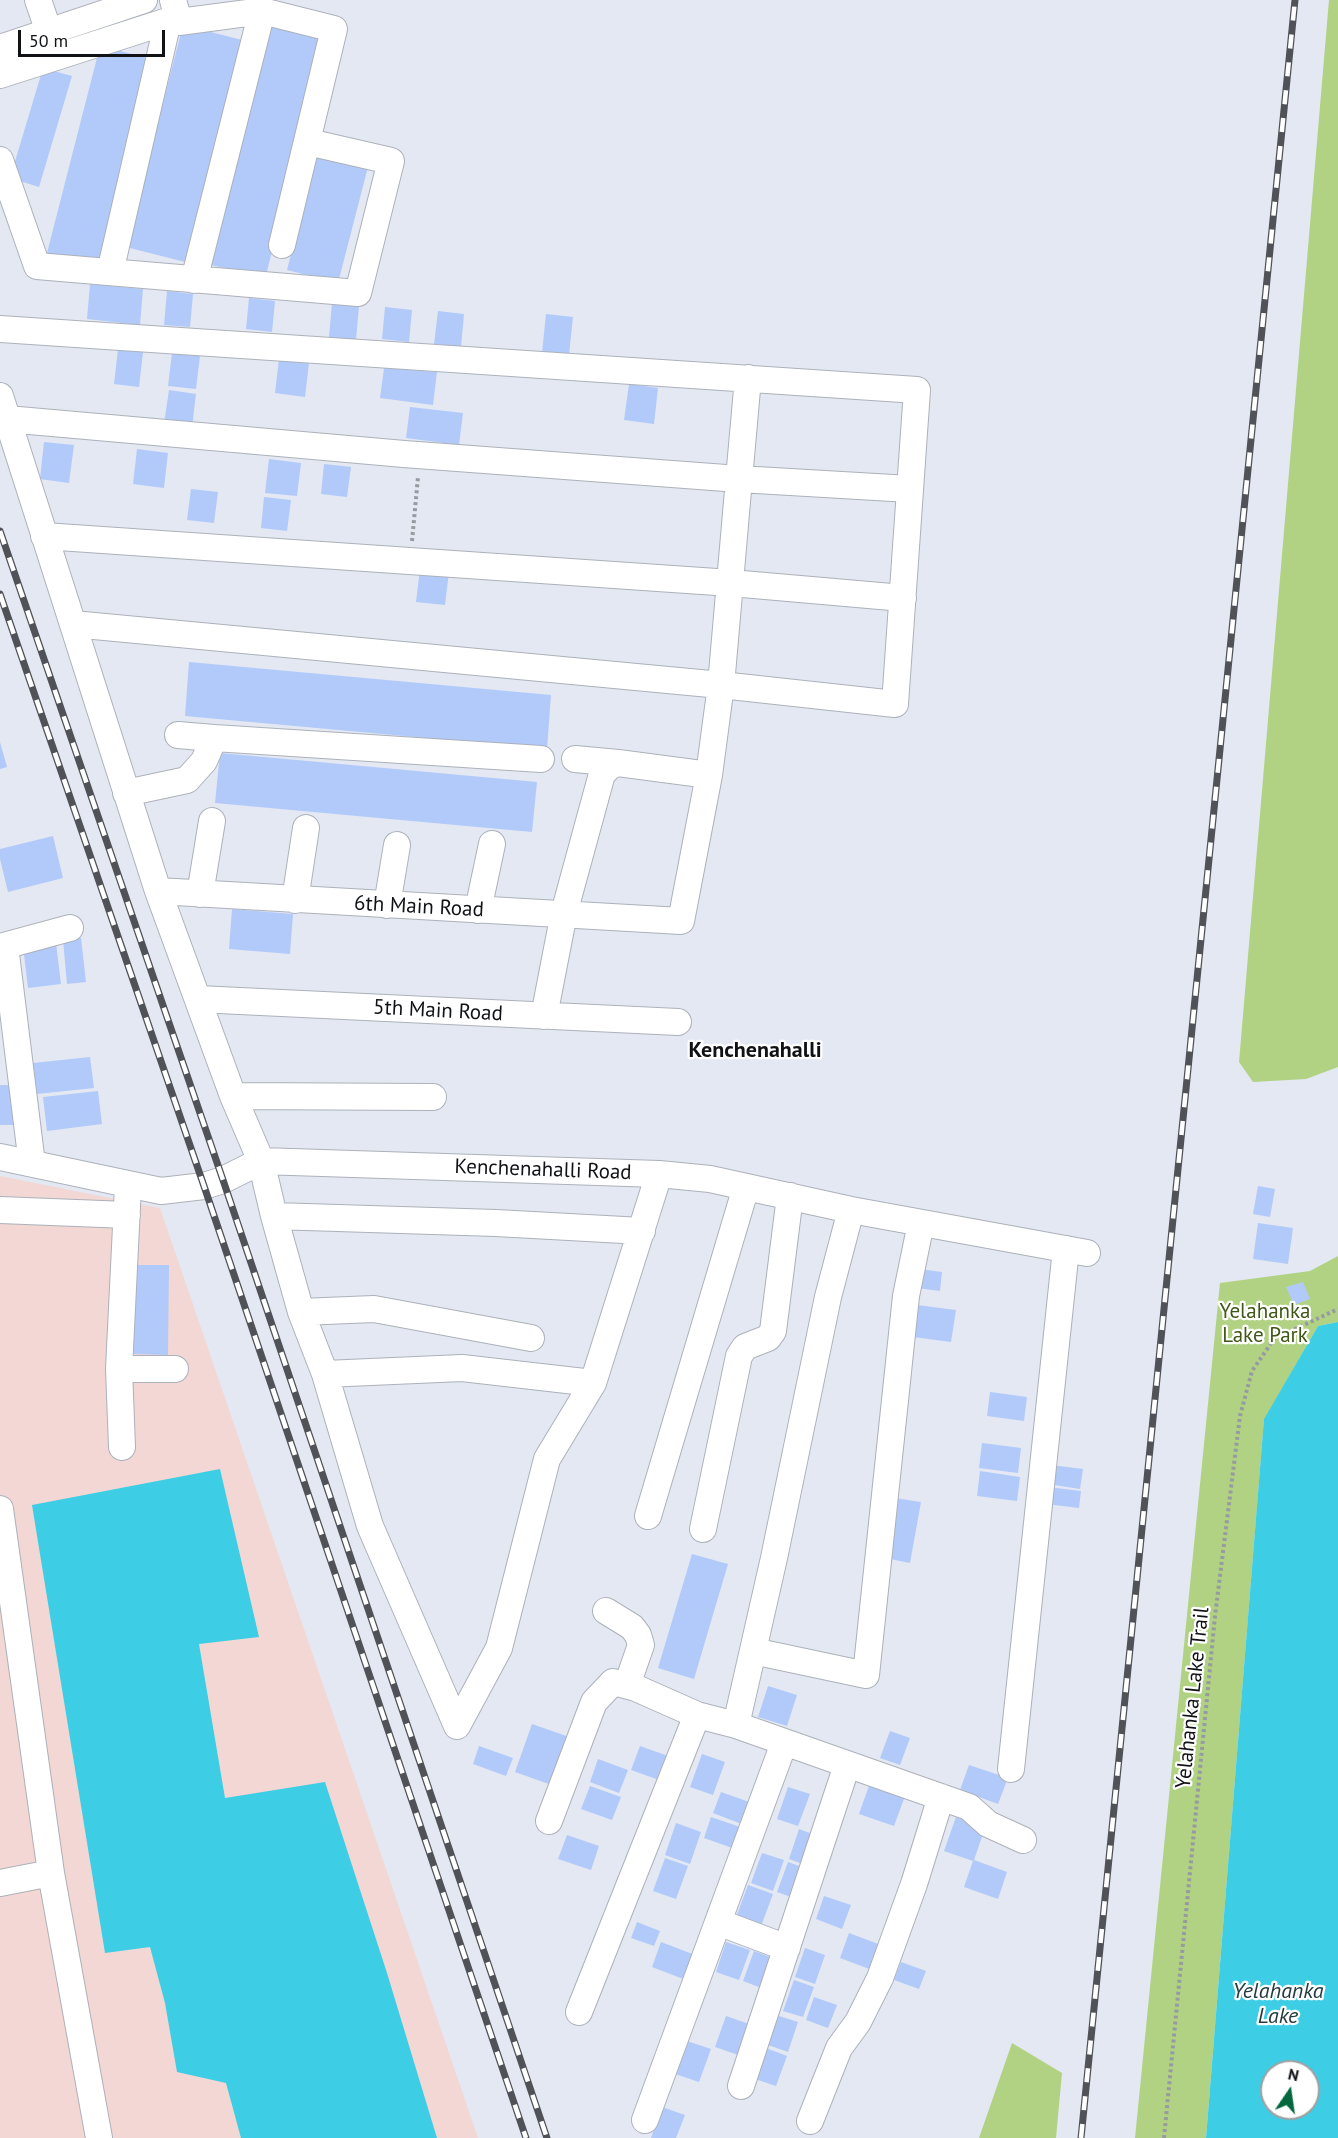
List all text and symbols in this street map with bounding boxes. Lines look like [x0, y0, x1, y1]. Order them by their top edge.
scale bar [21, 18, 168, 56]
text: 50 m [29, 29, 68, 52]
street label: 6th Main Road [353, 891, 485, 923]
street label: 5th Main Road [372, 995, 504, 1027]
district label: Kenchenahalli [688, 1038, 822, 1064]
street label: Kenchenahalli Road [454, 1154, 632, 1186]
park label: Yelahanka Lake Park [1219, 1299, 1311, 1349]
street label: Yelahanka Lake Trail [1171, 1606, 1215, 1790]
water label: Yelahanka Lake [1233, 1979, 1323, 2030]
north arrow [1260, 2060, 1320, 2120]
text: N [1286, 2063, 1301, 2085]

